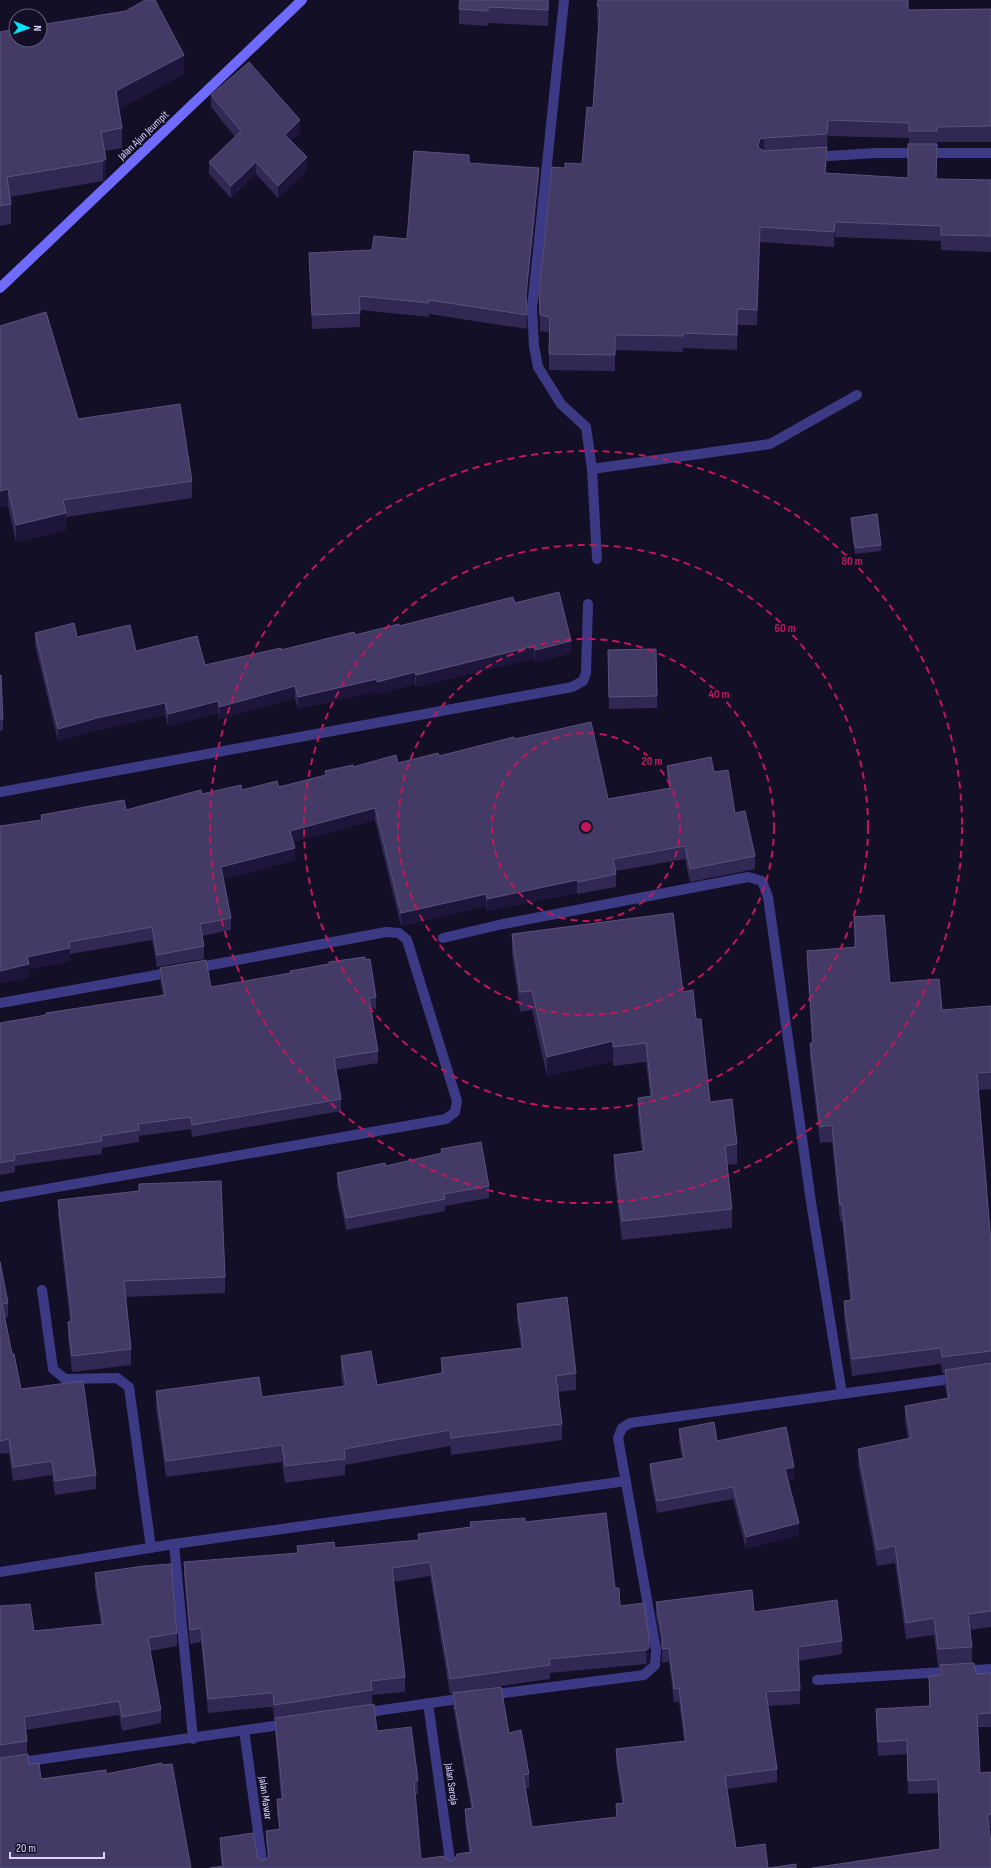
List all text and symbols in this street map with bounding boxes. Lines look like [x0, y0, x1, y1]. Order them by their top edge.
north arrow [8, 8, 48, 48]
text: N [31, 25, 44, 32]
street label: Jalan Ajun Jeumpit [115, 107, 172, 163]
text: 80 m [841, 554, 863, 569]
text: 60 m [774, 621, 796, 636]
text: 40 m [708, 687, 730, 702]
text: 20 m [642, 754, 662, 769]
centre of rings [579, 820, 593, 834]
street label: Jalan Seroja [442, 1761, 461, 1806]
street label: Jalan Mawar [256, 1775, 275, 1820]
scale bar [10, 1834, 104, 1860]
text: 20 m [16, 1841, 36, 1856]

